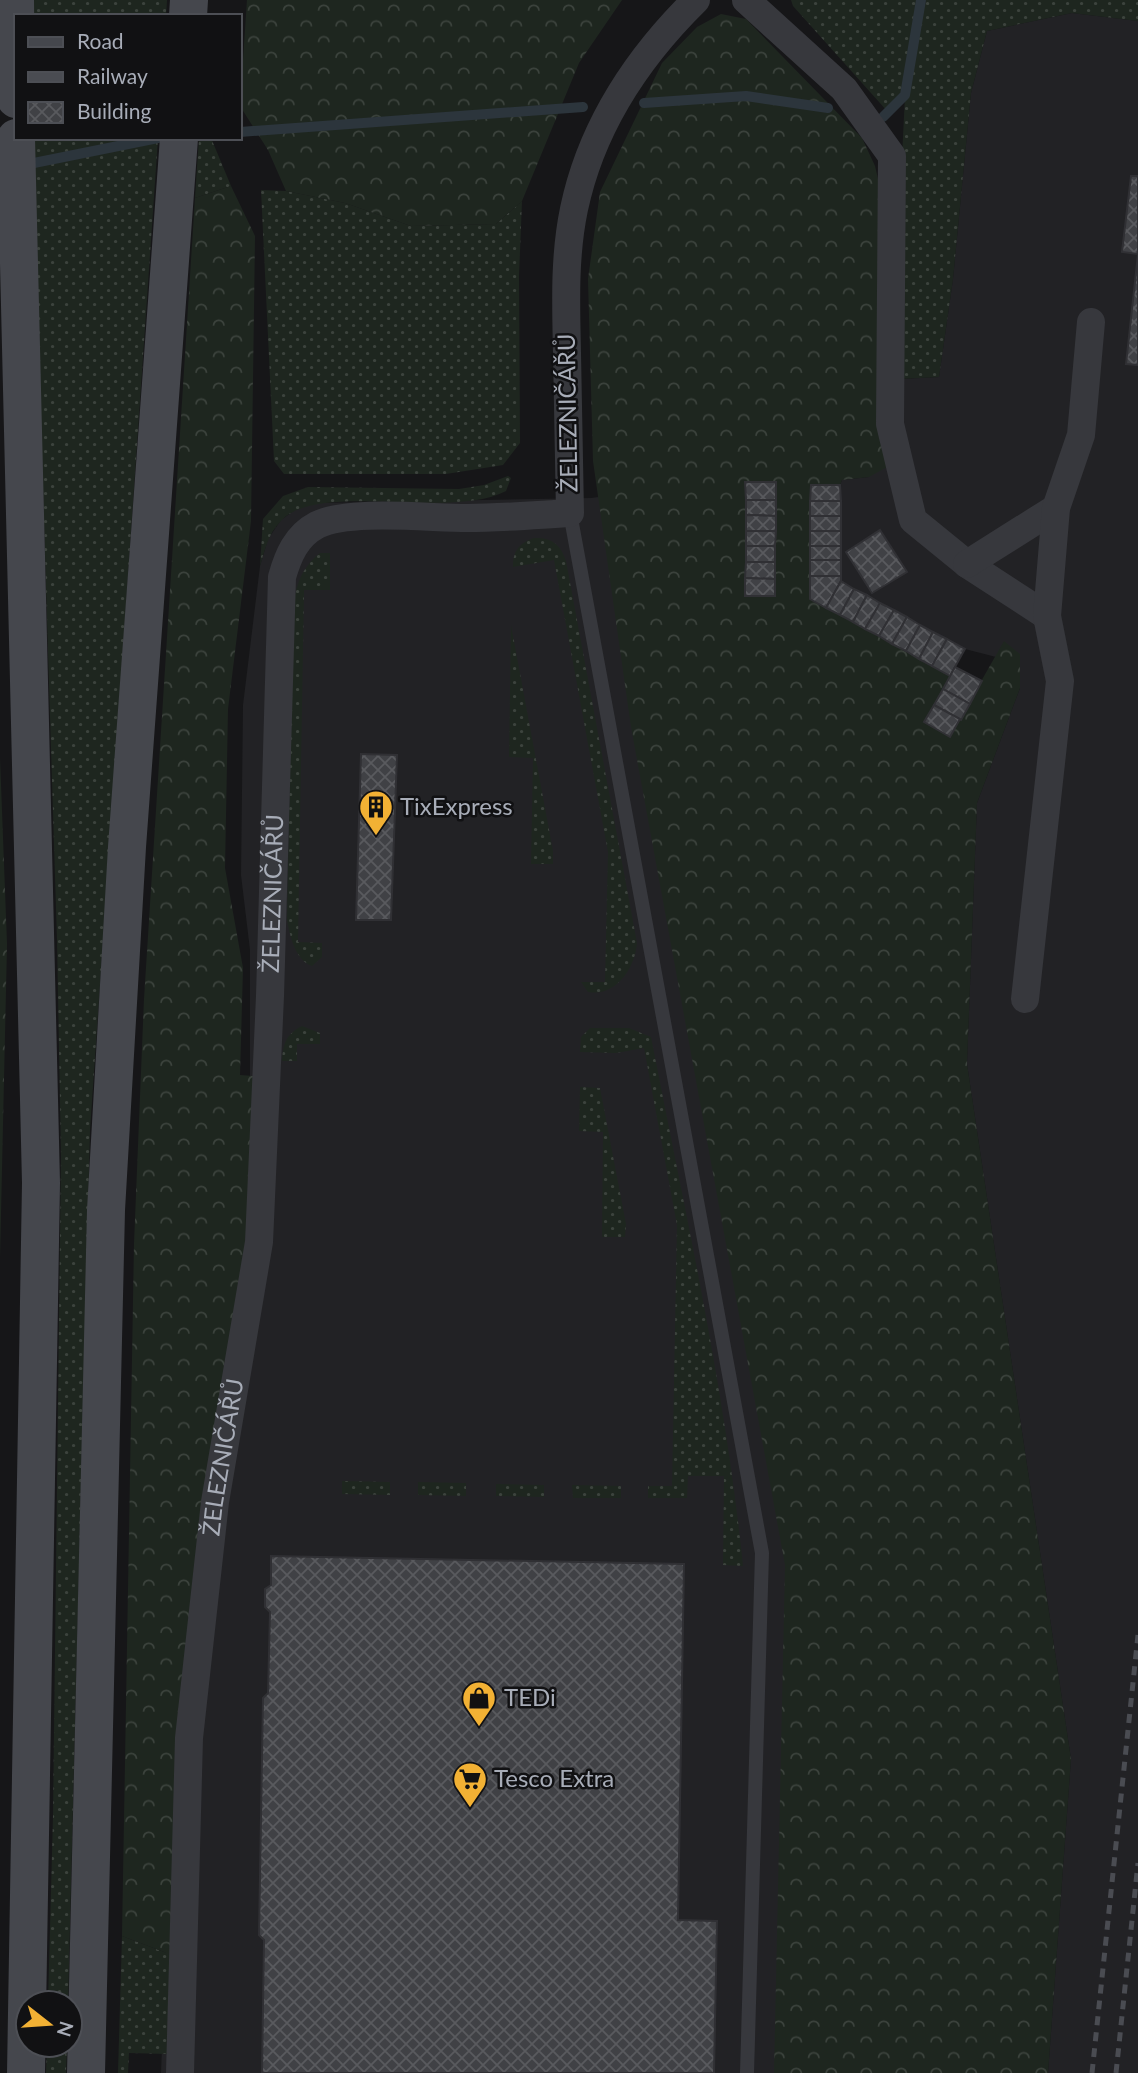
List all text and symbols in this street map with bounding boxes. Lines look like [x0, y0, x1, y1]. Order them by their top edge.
legend [14, 14, 242, 140]
text: Road [77, 28, 124, 53]
text: Railway [77, 63, 148, 88]
text: Building [77, 98, 152, 123]
street label: ŽELEZNIČÁŘŮ [551, 333, 582, 493]
building icon: TixExpress [357, 788, 395, 837]
place label: TixExpress [400, 791, 513, 820]
street label: ŽELEZNIČÁŘŮ [255, 814, 288, 973]
street label: ŽELEZNIČÁŘŮ [195, 1376, 249, 1537]
shop icon: TEDi [460, 1679, 498, 1728]
place label: TEDi [504, 1682, 556, 1711]
supermarket icon: Tesco Extra [451, 1760, 489, 1809]
place label: Tesco Extra [494, 1763, 614, 1792]
north arrow [14, 1989, 84, 2059]
text: N [53, 2019, 79, 2039]

